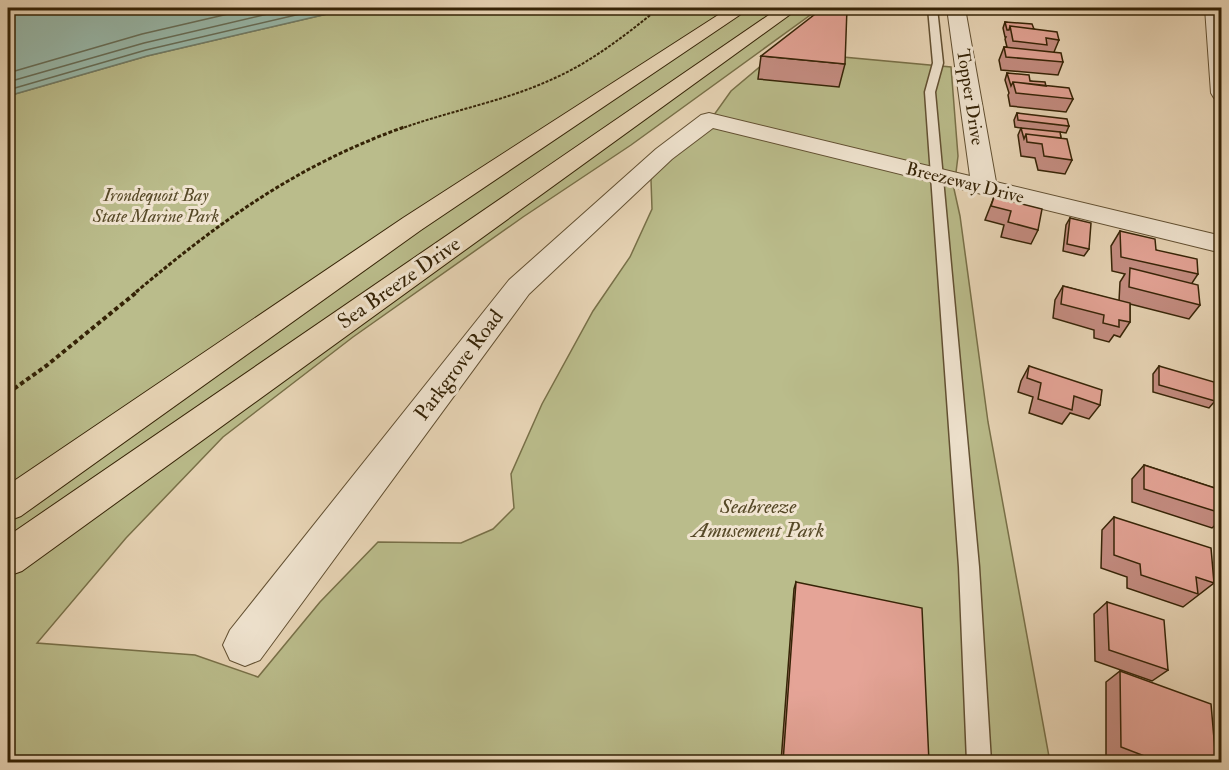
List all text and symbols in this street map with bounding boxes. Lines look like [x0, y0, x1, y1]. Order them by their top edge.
street label: Topper Drive [951, 47, 989, 147]
street label: Breezeway Drive [904, 157, 1027, 209]
park label: Irondequoit Bay State Marine Park [92, 184, 219, 228]
street label: Sea Breeze Drive [332, 231, 466, 335]
street label: Parkgrove Road [408, 304, 510, 426]
park label: Seabreeze Amusement Park [690, 493, 824, 544]

